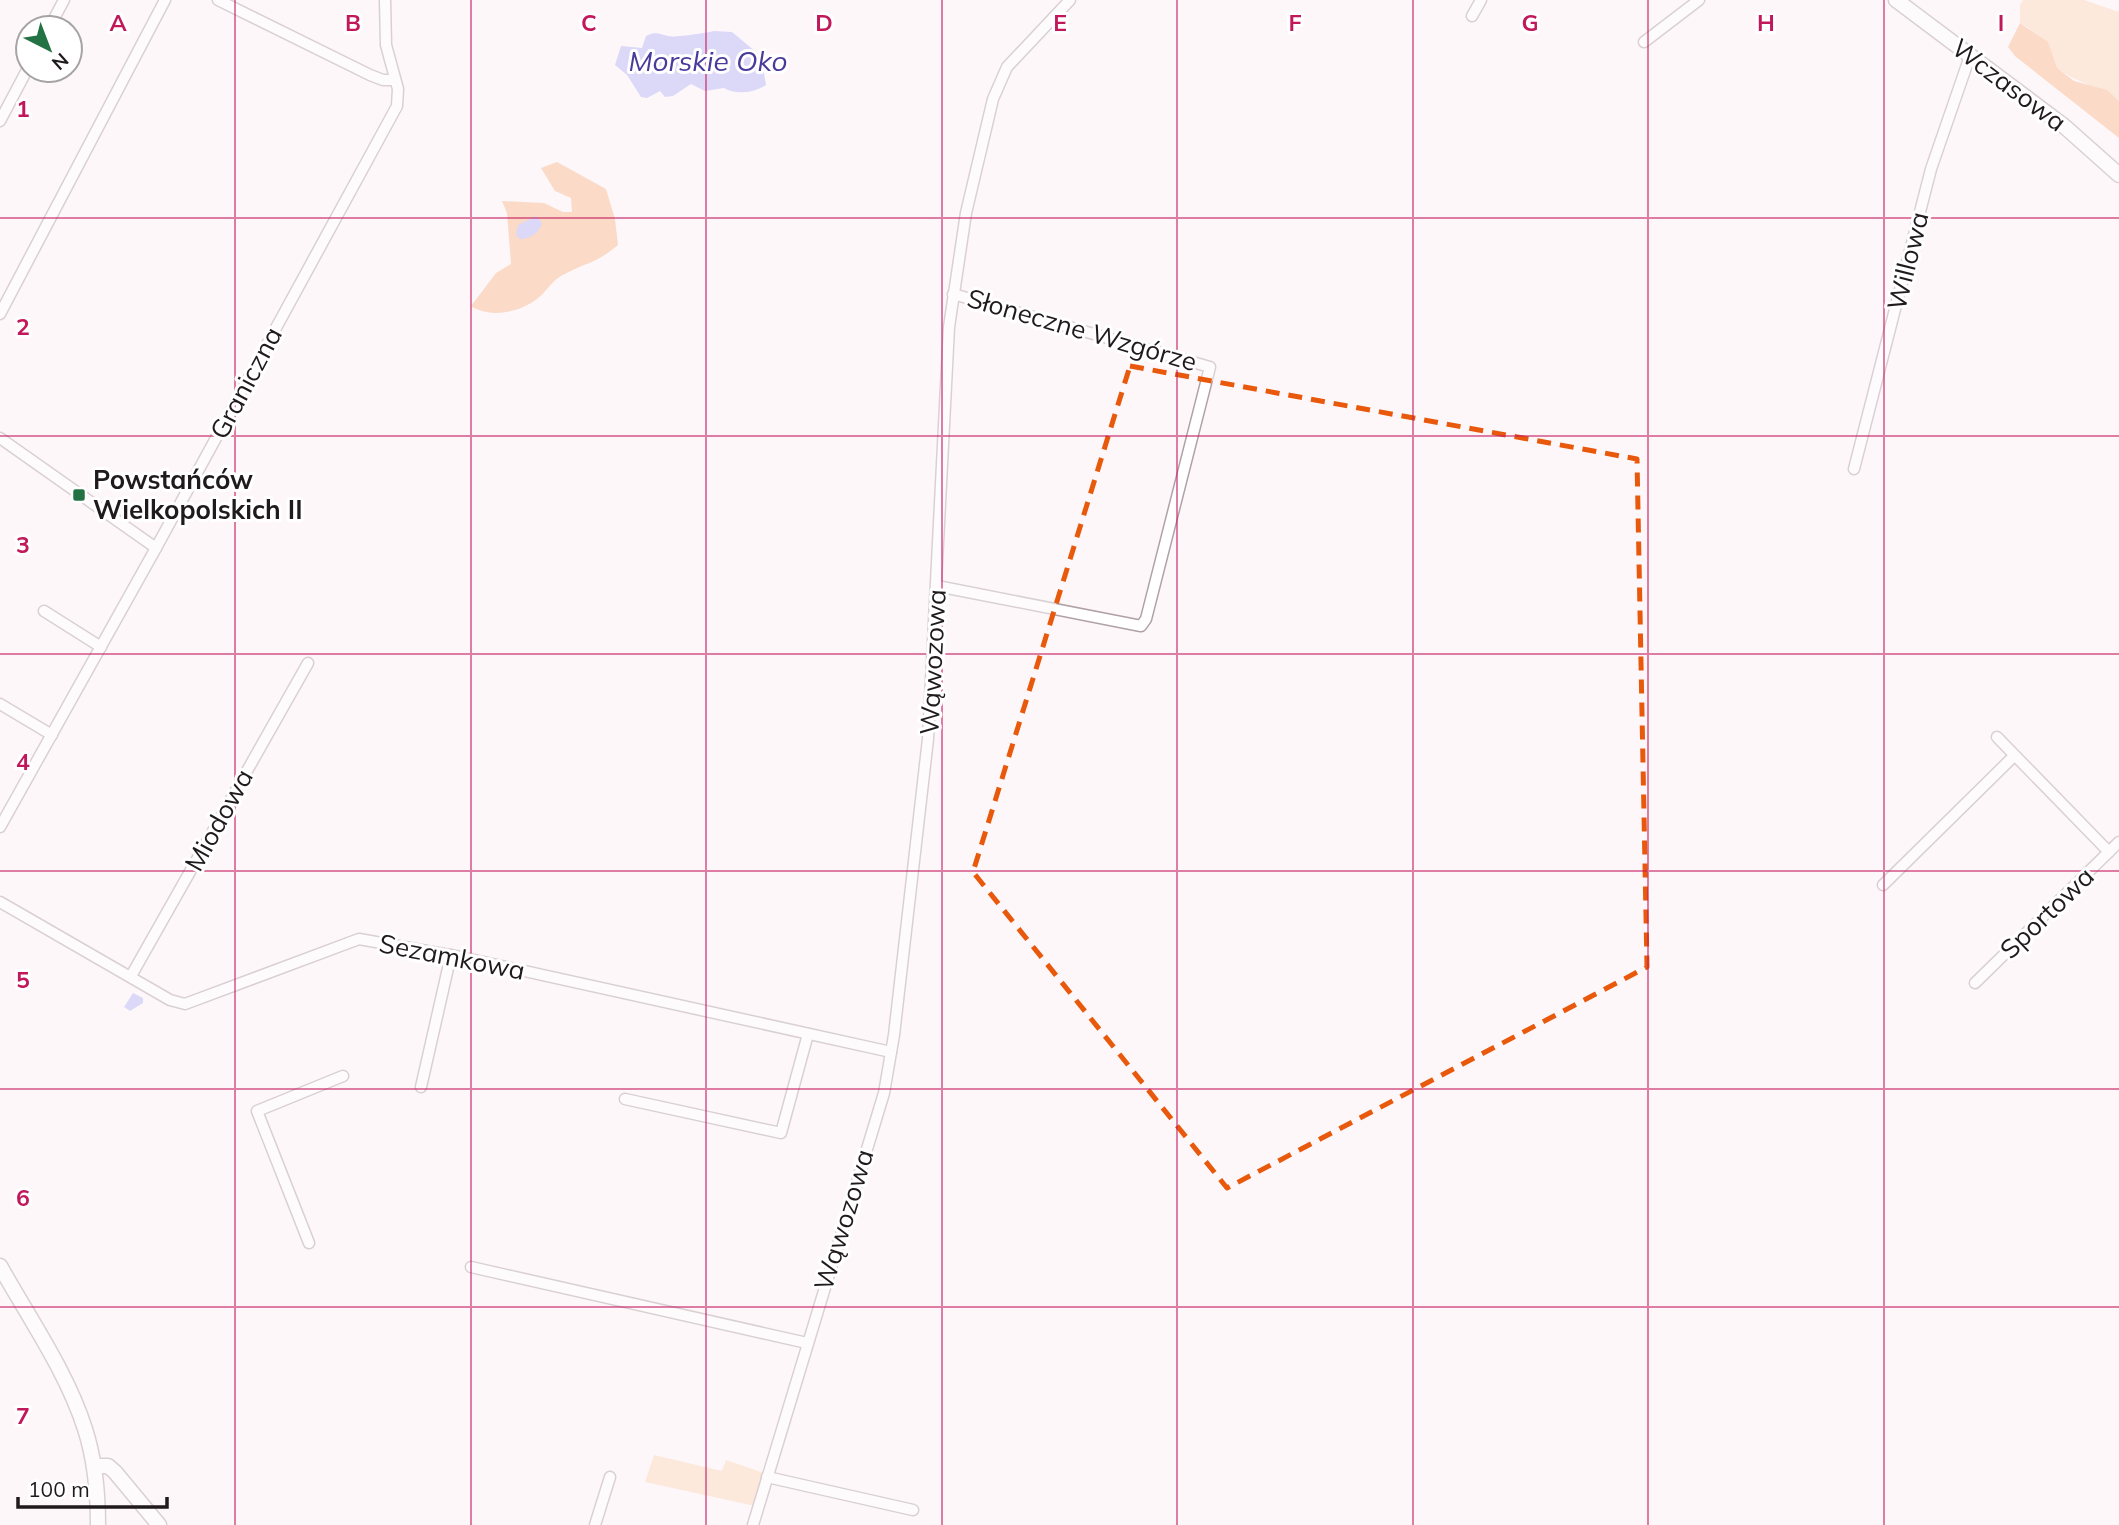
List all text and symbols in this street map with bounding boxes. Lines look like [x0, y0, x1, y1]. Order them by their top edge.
text: A [109, 8, 127, 37]
text: B [345, 8, 361, 37]
text: C [581, 8, 597, 37]
text: D [815, 8, 833, 37]
text: E [1053, 8, 1067, 37]
text: F [1288, 8, 1302, 37]
text: G [1521, 8, 1539, 37]
text: H [1757, 8, 1775, 37]
text: I [1998, 8, 2004, 37]
north arrow [14, 14, 84, 84]
street label: Wczasowa [1946, 31, 2073, 138]
water label: Morskie Oko [628, 43, 788, 78]
text: N [47, 48, 74, 75]
text: 1 [16, 94, 30, 123]
street label: Willowa [1879, 208, 1936, 313]
street label: Słoneczne Wzgórze [964, 281, 1201, 378]
text: 2 [16, 312, 30, 341]
street label: Graniczna [202, 321, 289, 445]
place label: Powstańców Wielkopolskich II [93, 463, 303, 526]
marker: Powstańców Wielkopolskich II [71, 487, 87, 503]
text: 3 [16, 530, 30, 559]
street label: Wąwozowa [912, 588, 953, 736]
text: 4 [16, 747, 30, 776]
street label: Miodowa [177, 763, 260, 877]
street label: Sportowa [1993, 860, 2101, 966]
street label: Sezamkowa [376, 926, 528, 987]
text: 5 [16, 965, 30, 994]
street label: Wąwozowa [806, 1145, 881, 1294]
text: 6 [16, 1183, 30, 1212]
text: 7 [16, 1401, 30, 1430]
scale bar [18, 1466, 166, 1510]
text: 100 m [28, 1476, 90, 1502]

